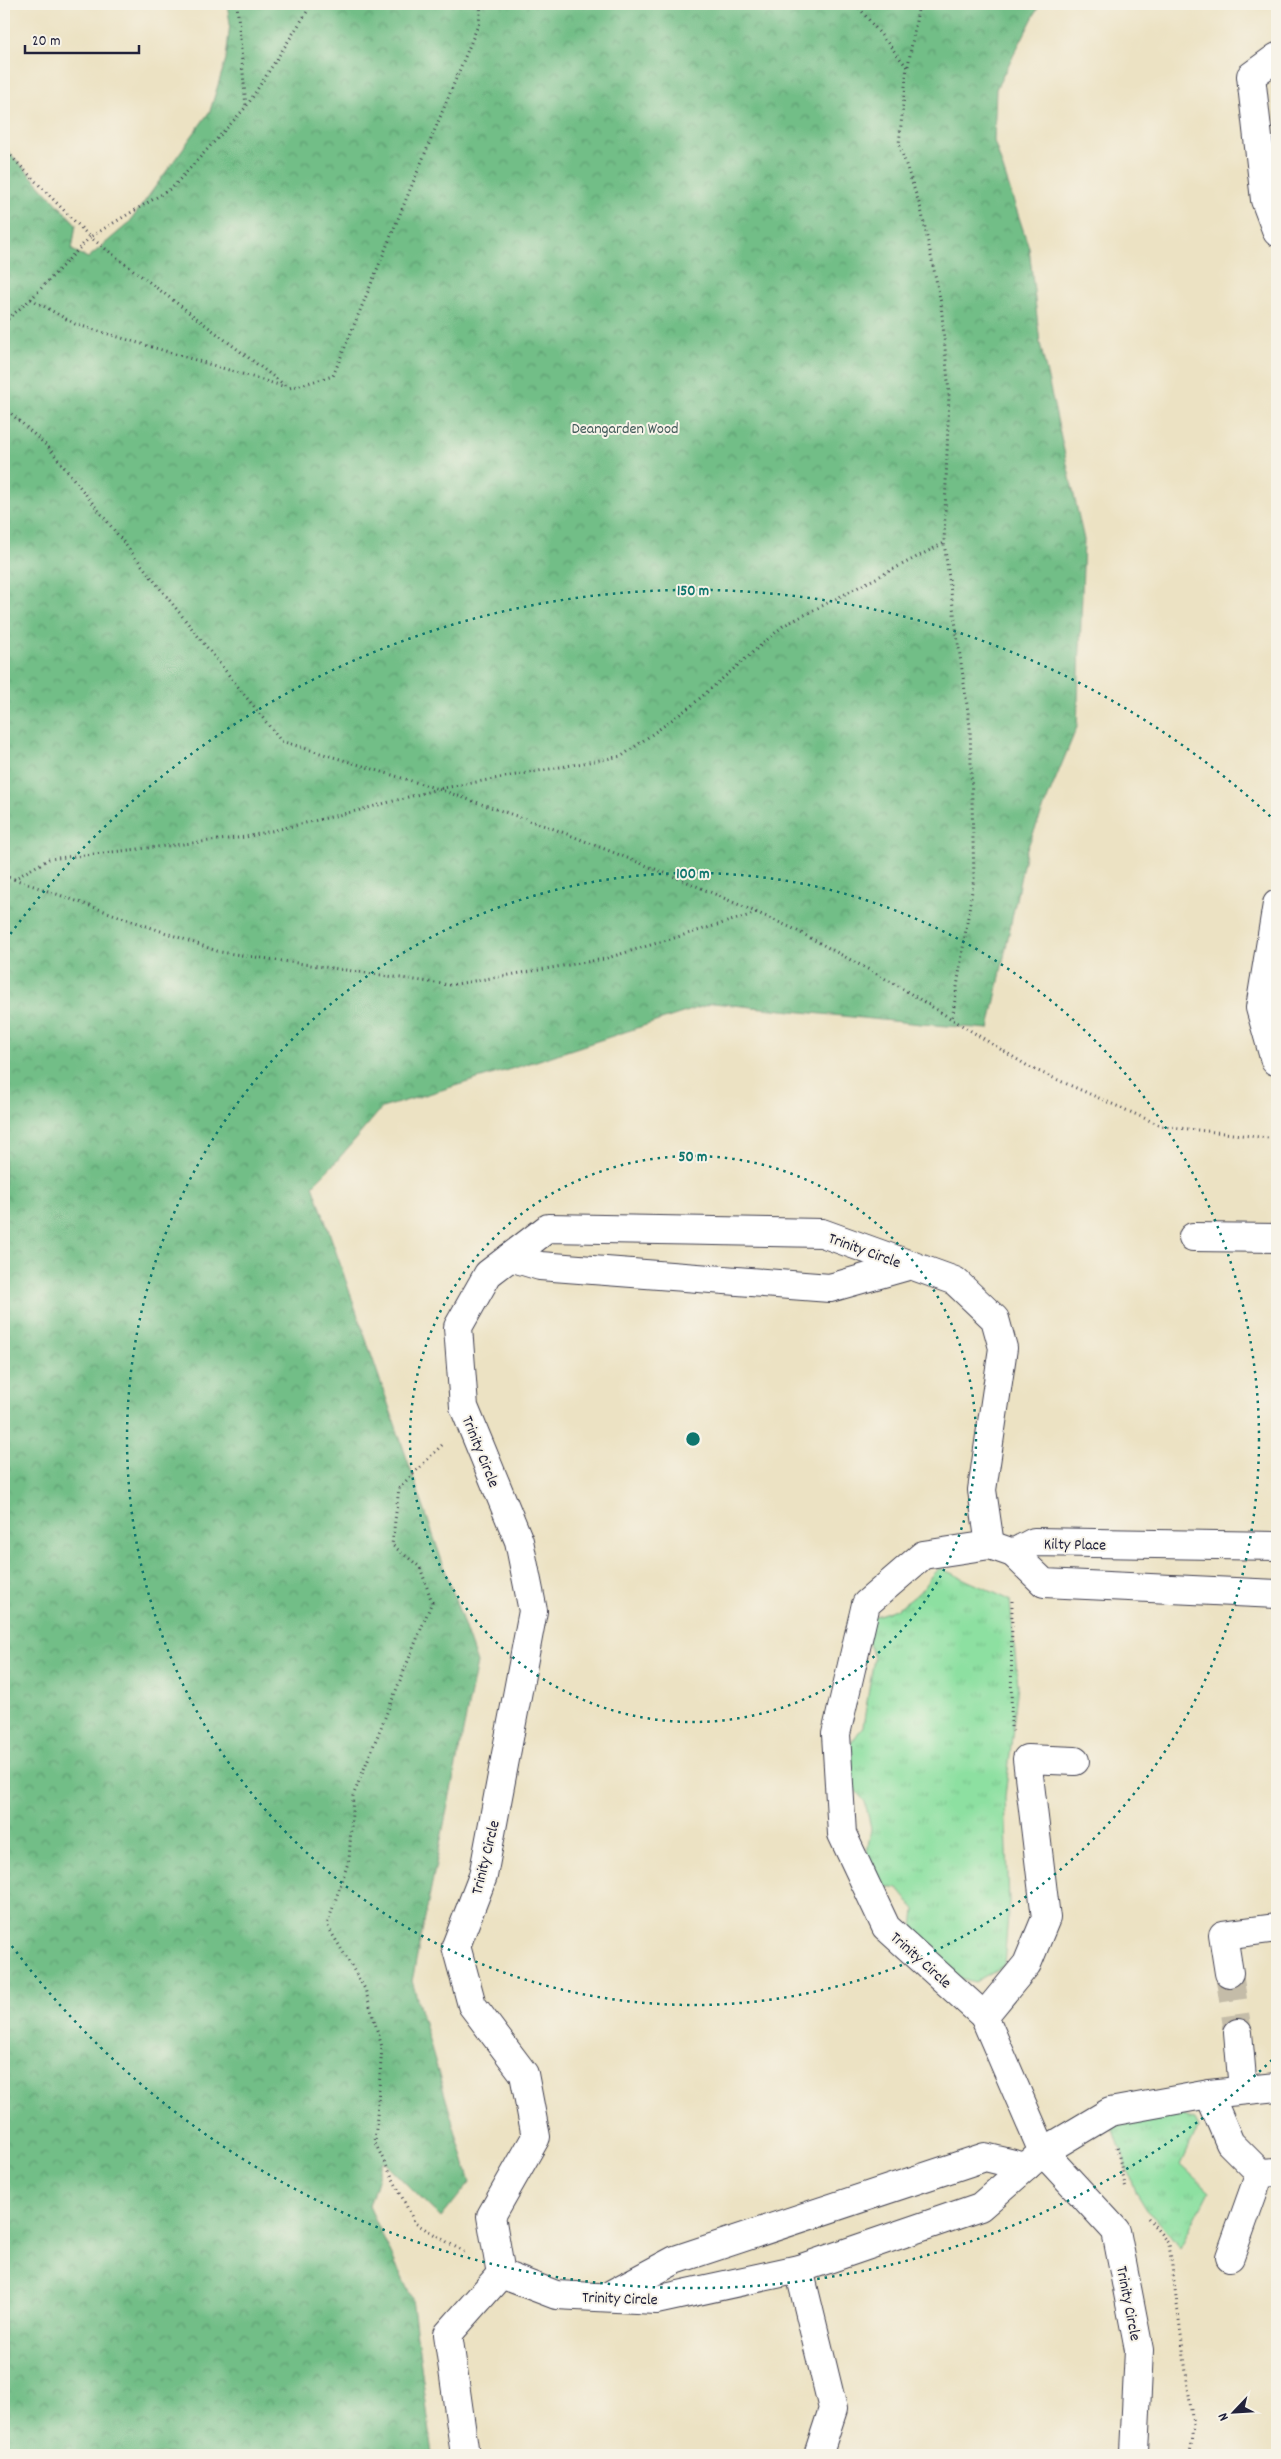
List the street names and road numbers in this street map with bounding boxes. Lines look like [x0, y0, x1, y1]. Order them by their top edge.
street label: Trinity Circle [825, 1228, 904, 1275]
street label: Trinity Circle [455, 1413, 505, 1491]
street label: Kilty Place [1044, 1533, 1106, 1558]
street label: Trinity Circle [466, 1818, 507, 1897]
street label: Trinity Circle [885, 1927, 956, 1995]
street label: Trinity Circle [1109, 2264, 1146, 2343]
street label: Trinity Circle [582, 2287, 658, 2312]

